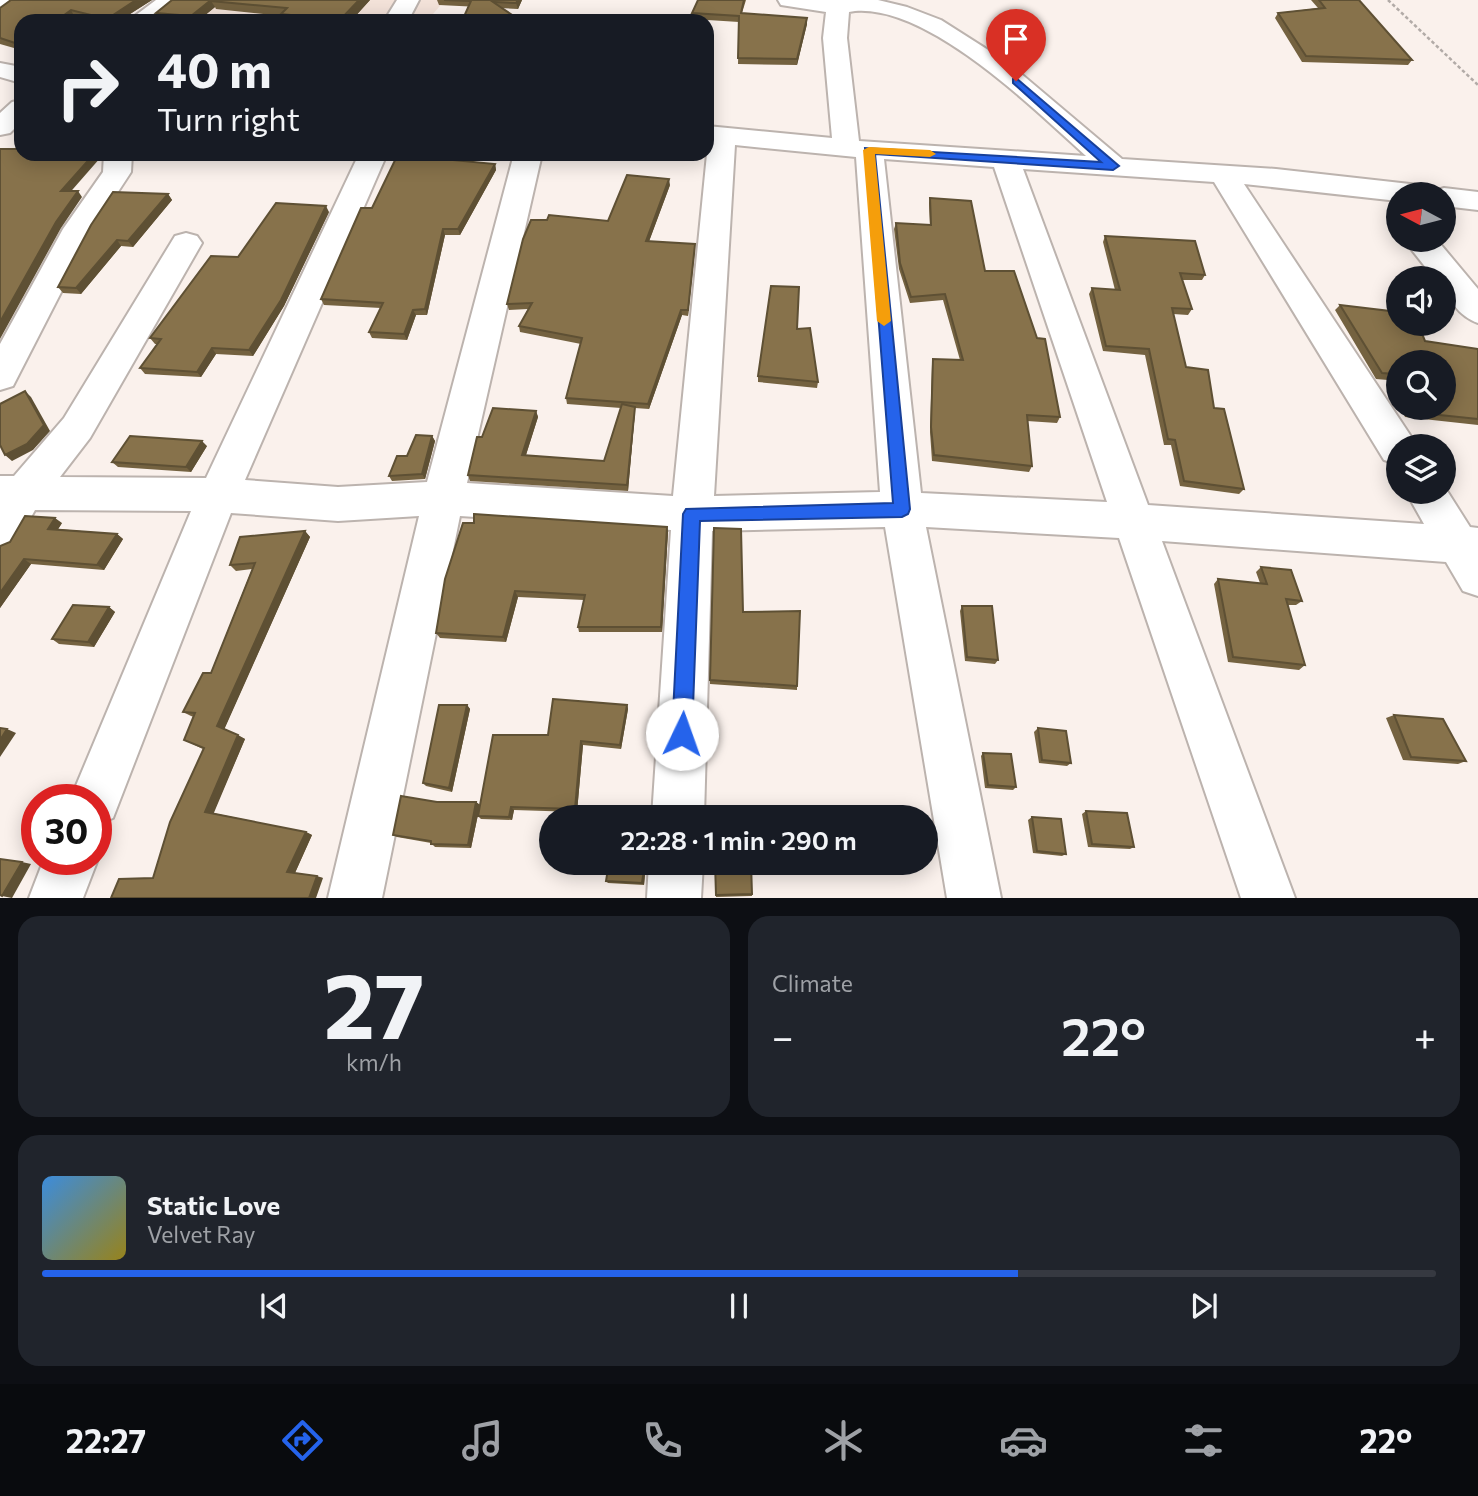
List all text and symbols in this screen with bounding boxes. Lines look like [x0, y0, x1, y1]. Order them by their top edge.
pin [986, 9, 1046, 81]
icon: arrive [997, 20, 1035, 58]
text: 40 m [157, 38, 272, 98]
icon: right [42, 42, 133, 133]
text: Turn right [157, 98, 300, 138]
north arrow [1386, 182, 1456, 252]
map controls [1386, 182, 1456, 504]
button: sound [1386, 266, 1456, 336]
button: search [1386, 350, 1456, 420]
button: layers [1386, 434, 1456, 504]
position arrow [645, 697, 719, 771]
speed limit sign: 30 [21, 784, 112, 875]
text: 22:28 · 1 min · 290 m [620, 824, 857, 855]
text: 27 [323, 946, 425, 1058]
text: Climate [772, 969, 853, 997]
text: 22° [1061, 1003, 1146, 1067]
text: − [772, 1012, 794, 1059]
text: + [1414, 1012, 1436, 1059]
text: km/h [346, 1048, 402, 1076]
text: Static Love [147, 1189, 280, 1220]
text: Velvet Ray [147, 1220, 255, 1248]
icon: previous [255, 1287, 293, 1325]
icon: pause [720, 1287, 758, 1325]
icon: next [1185, 1287, 1223, 1325]
icon: directions [278, 1416, 327, 1465]
icon: music [458, 1416, 507, 1465]
icon: phone [638, 1416, 687, 1465]
icon: climate [819, 1416, 868, 1465]
icon: car [999, 1416, 1048, 1465]
icon: filters [1179, 1416, 1228, 1465]
text: 22:27 [66, 1420, 146, 1460]
text: 22° [1360, 1420, 1412, 1460]

